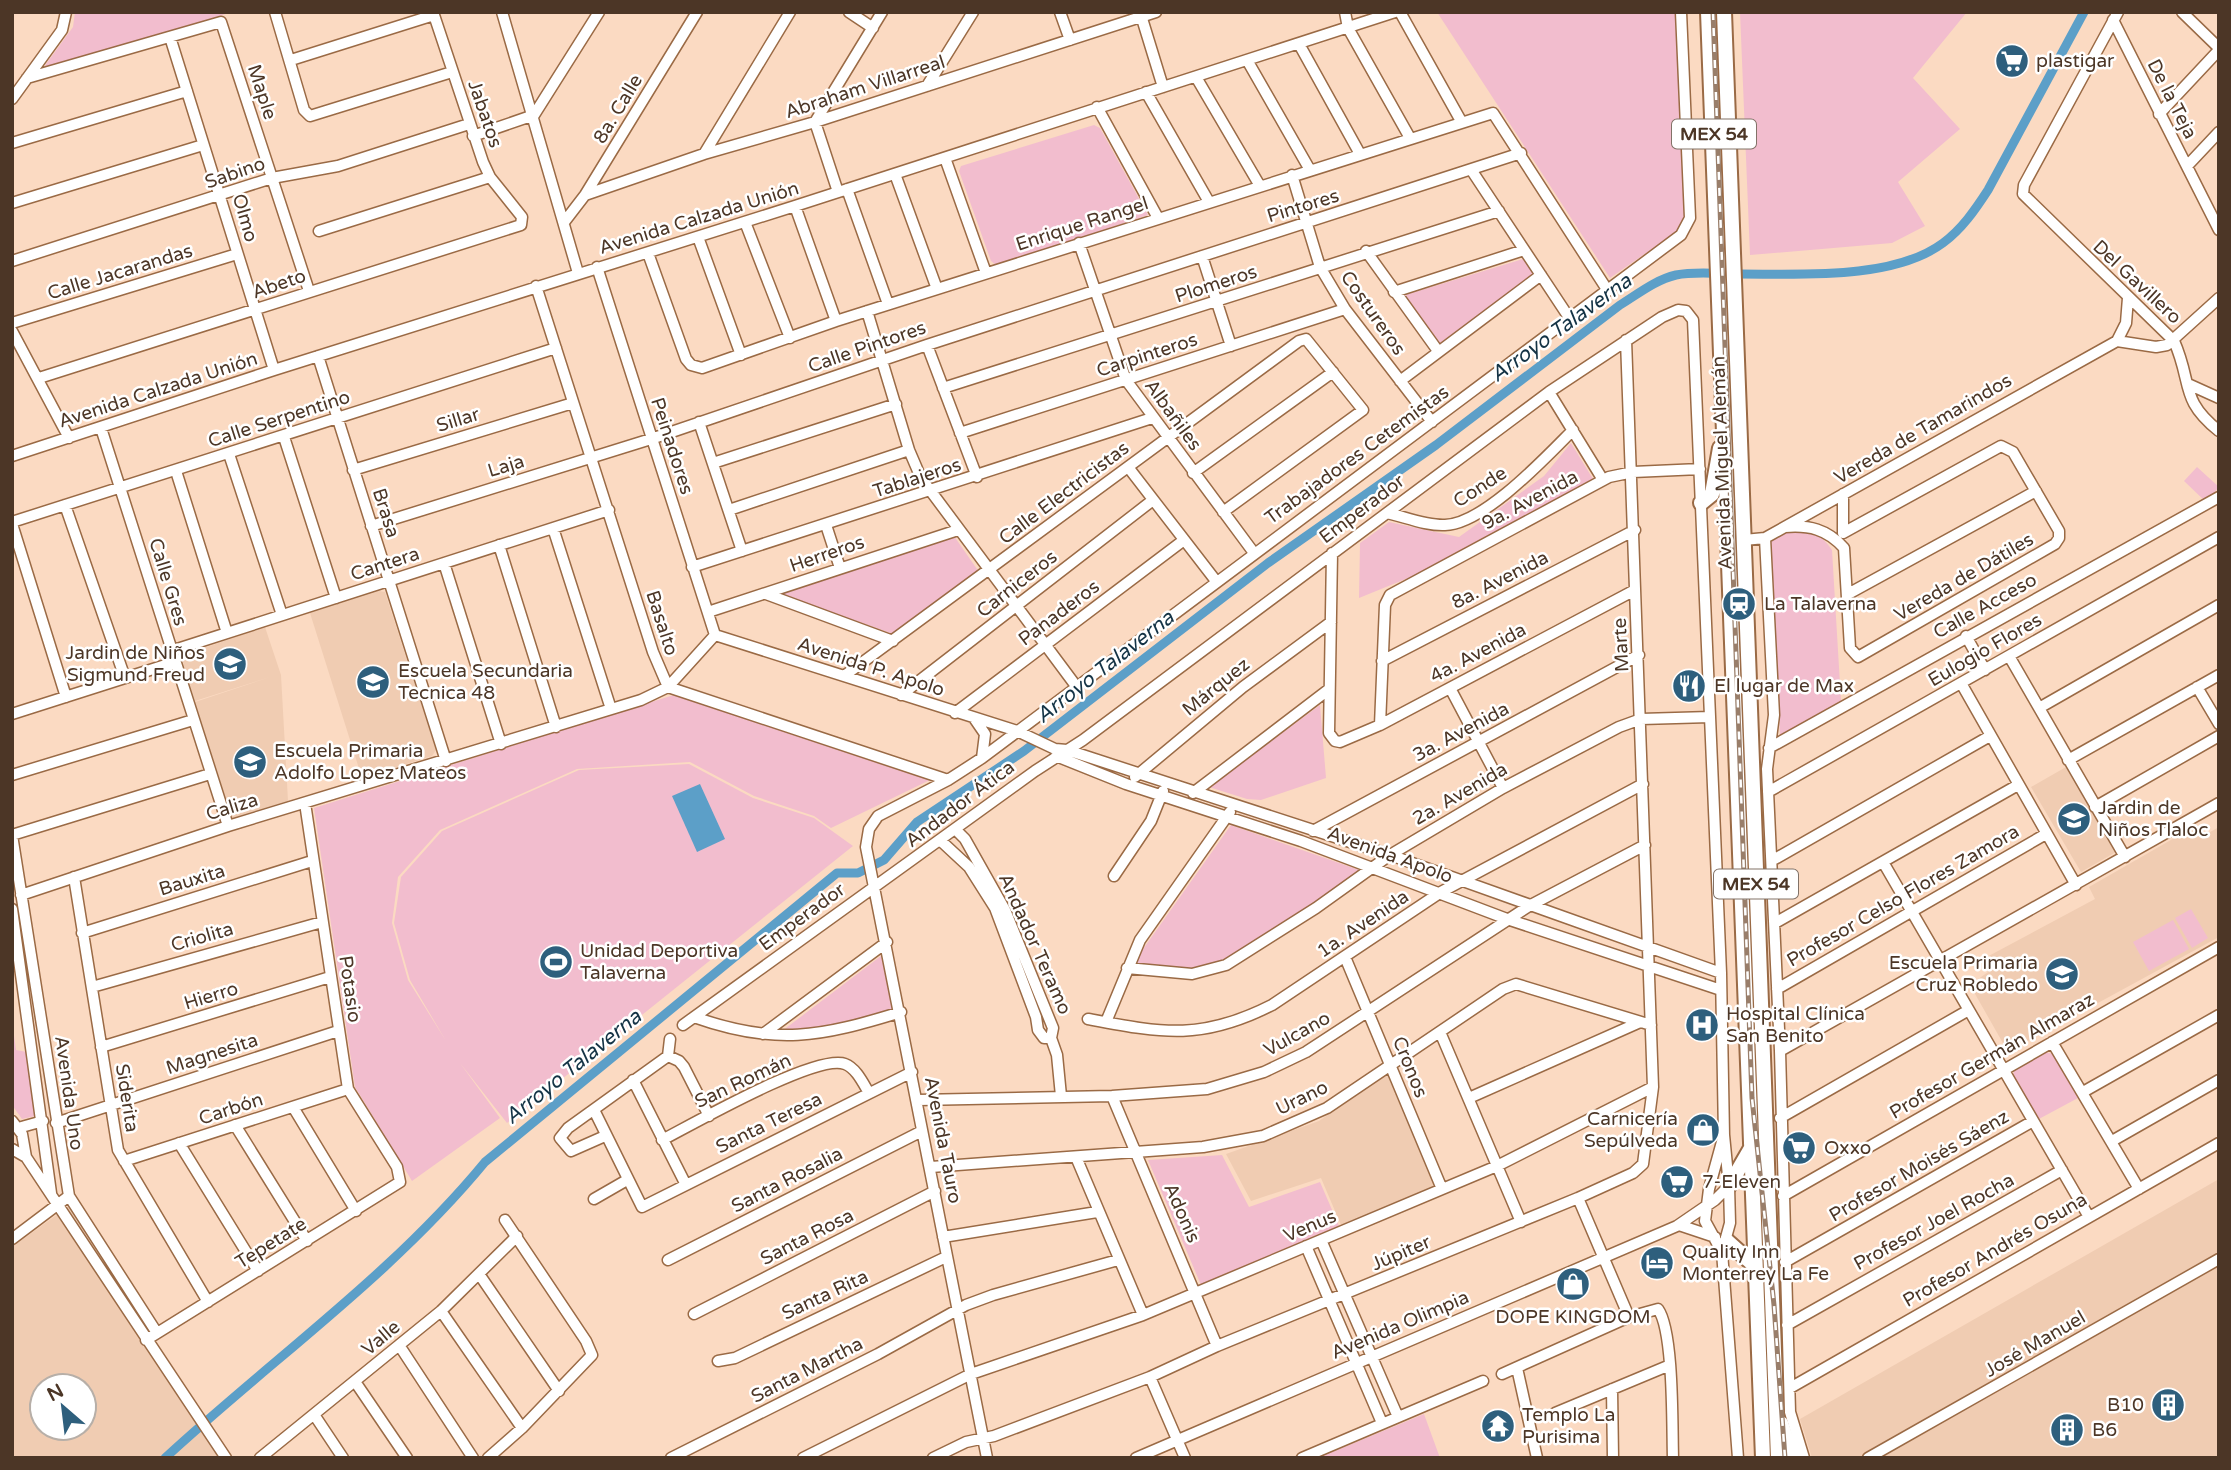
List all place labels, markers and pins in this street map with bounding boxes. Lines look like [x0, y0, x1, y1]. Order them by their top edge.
supermarket icon: plastigar [1993, 42, 2031, 80]
place label: plastigar [2036, 50, 2115, 72]
station icon: La Talaverna [1720, 585, 1758, 623]
place label: La Talaverna [1764, 593, 1877, 615]
place label: Jardin de Niños Sigmund Freud [66, 642, 205, 686]
school or university icon: Jardin de Niños Sigmund Freud [211, 645, 249, 683]
place label: Escuela Secundaria Tecnica 48 [398, 660, 573, 704]
school or university icon: Escuela Secundaria Tecnica 48 [354, 663, 392, 701]
restaurant icon: El lugar de Max [1670, 667, 1708, 705]
place label: El lugar de Max [1714, 675, 1854, 697]
place label: Escuela Primaria Adolfo Lopez Mateos [274, 740, 466, 784]
school or university icon: Escuela Primaria Adolfo Lopez Mateos [231, 743, 269, 781]
place label: Jardin de Niños Tlaloc [2098, 797, 2208, 841]
school or university icon: Jardin de Niños Tlaloc [2055, 800, 2093, 838]
place label: Unidad Deportiva Talaverna [580, 940, 738, 984]
sports icon: Unidad Deportiva Talaverna [537, 943, 575, 981]
place label: Escuela Primaria Cruz Robledo [1889, 952, 2038, 996]
school or university icon: Escuela Primaria Cruz Robledo [2043, 955, 2081, 993]
place label: Hospital Clínica San Benito [1726, 1003, 1865, 1047]
hospital icon: Hospital Clínica San Benito [1683, 1006, 1721, 1044]
place label: Carnicería Sepúlveda [1584, 1108, 1678, 1152]
shop icon: Carnicería Sepúlveda [1684, 1111, 1722, 1149]
supermarket icon: Oxxo [1780, 1129, 1818, 1167]
place label: Oxxo [1824, 1137, 1871, 1159]
supermarket icon: 7-Eleven [1658, 1163, 1696, 1201]
place label: 7-Eleven [1702, 1171, 1781, 1193]
place label: Quality Inn Monterrey La Fe [1682, 1241, 1829, 1285]
hotel icon: Quality Inn Monterrey La Fe [1638, 1244, 1676, 1282]
shop icon: DOPE KINGDOM [1554, 1265, 1592, 1303]
place label: DOPE KINGDOM [1495, 1306, 1651, 1328]
building icon: B10 [2149, 1386, 2187, 1424]
place label: B10 [2107, 1394, 2144, 1416]
place label: Templo La Purisima [1522, 1404, 1615, 1448]
temple icon: Templo La Purisima [1479, 1407, 1517, 1445]
building icon: B6 [2048, 1411, 2086, 1449]
place label: B6 [2092, 1419, 2117, 1441]

